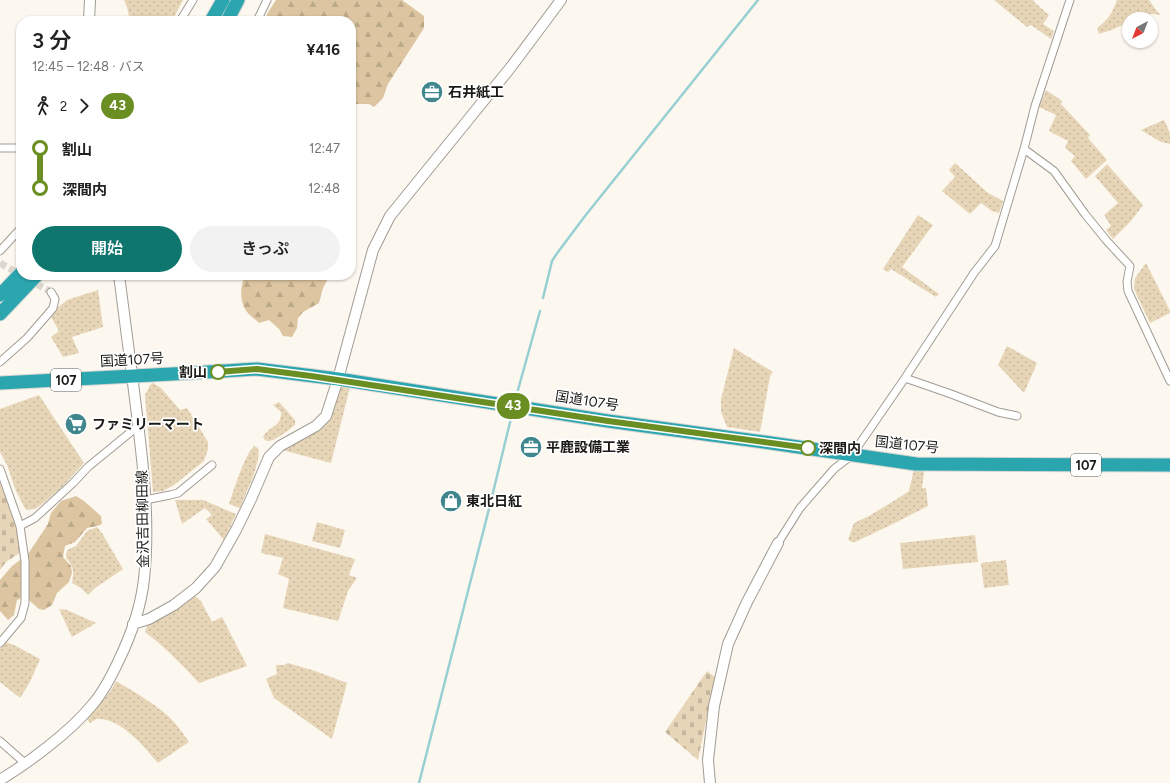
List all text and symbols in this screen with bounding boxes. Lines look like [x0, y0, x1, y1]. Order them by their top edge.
north arrow [1122, 12, 1158, 48]
map controls [1122, 12, 1158, 48]
text: 3 分 [32, 27, 71, 54]
text: ¥416 [307, 41, 340, 59]
text: 12:45 – 12:48 · バス [32, 59, 145, 74]
office icon: 石井紙工 [419, 79, 445, 105]
place label: 石井紙工 [448, 84, 504, 101]
icon: walk [32, 95, 54, 117]
icon: forward [73, 95, 95, 117]
text: 43 [109, 97, 126, 114]
text: 2 [60, 99, 67, 114]
text: 割山 [62, 141, 92, 159]
text: 12:47 [309, 141, 340, 156]
text: 深間内 [62, 181, 107, 199]
text: 12:48 [308, 181, 340, 196]
button: 開始 [32, 226, 182, 272]
button: きっぷ [190, 226, 340, 272]
street label: 国道107号 [99, 350, 165, 370]
place label: 割山 [179, 364, 207, 381]
marker: 割山 [210, 364, 226, 380]
road number: 107 [51, 369, 81, 391]
street label: 国道107号 [554, 388, 620, 414]
line badge: 43 [495, 393, 531, 419]
text: 43 [505, 397, 521, 414]
supermarket icon: ファミリーマート [63, 411, 89, 437]
place label: ファミリーマート [92, 416, 204, 433]
street label: 国道107号 [874, 433, 940, 457]
office icon: 平鹿設備工業 [518, 434, 544, 460]
place label: 平鹿設備工業 [546, 439, 630, 456]
marker: 深間内 [800, 440, 816, 456]
place label: 深間内 [819, 440, 861, 457]
road number: 107 [1071, 454, 1101, 476]
street label: 金沢吉田柳田線 [134, 470, 152, 568]
shop icon: 東北日紅 [438, 488, 464, 514]
place label: 東北日紅 [466, 493, 522, 510]

